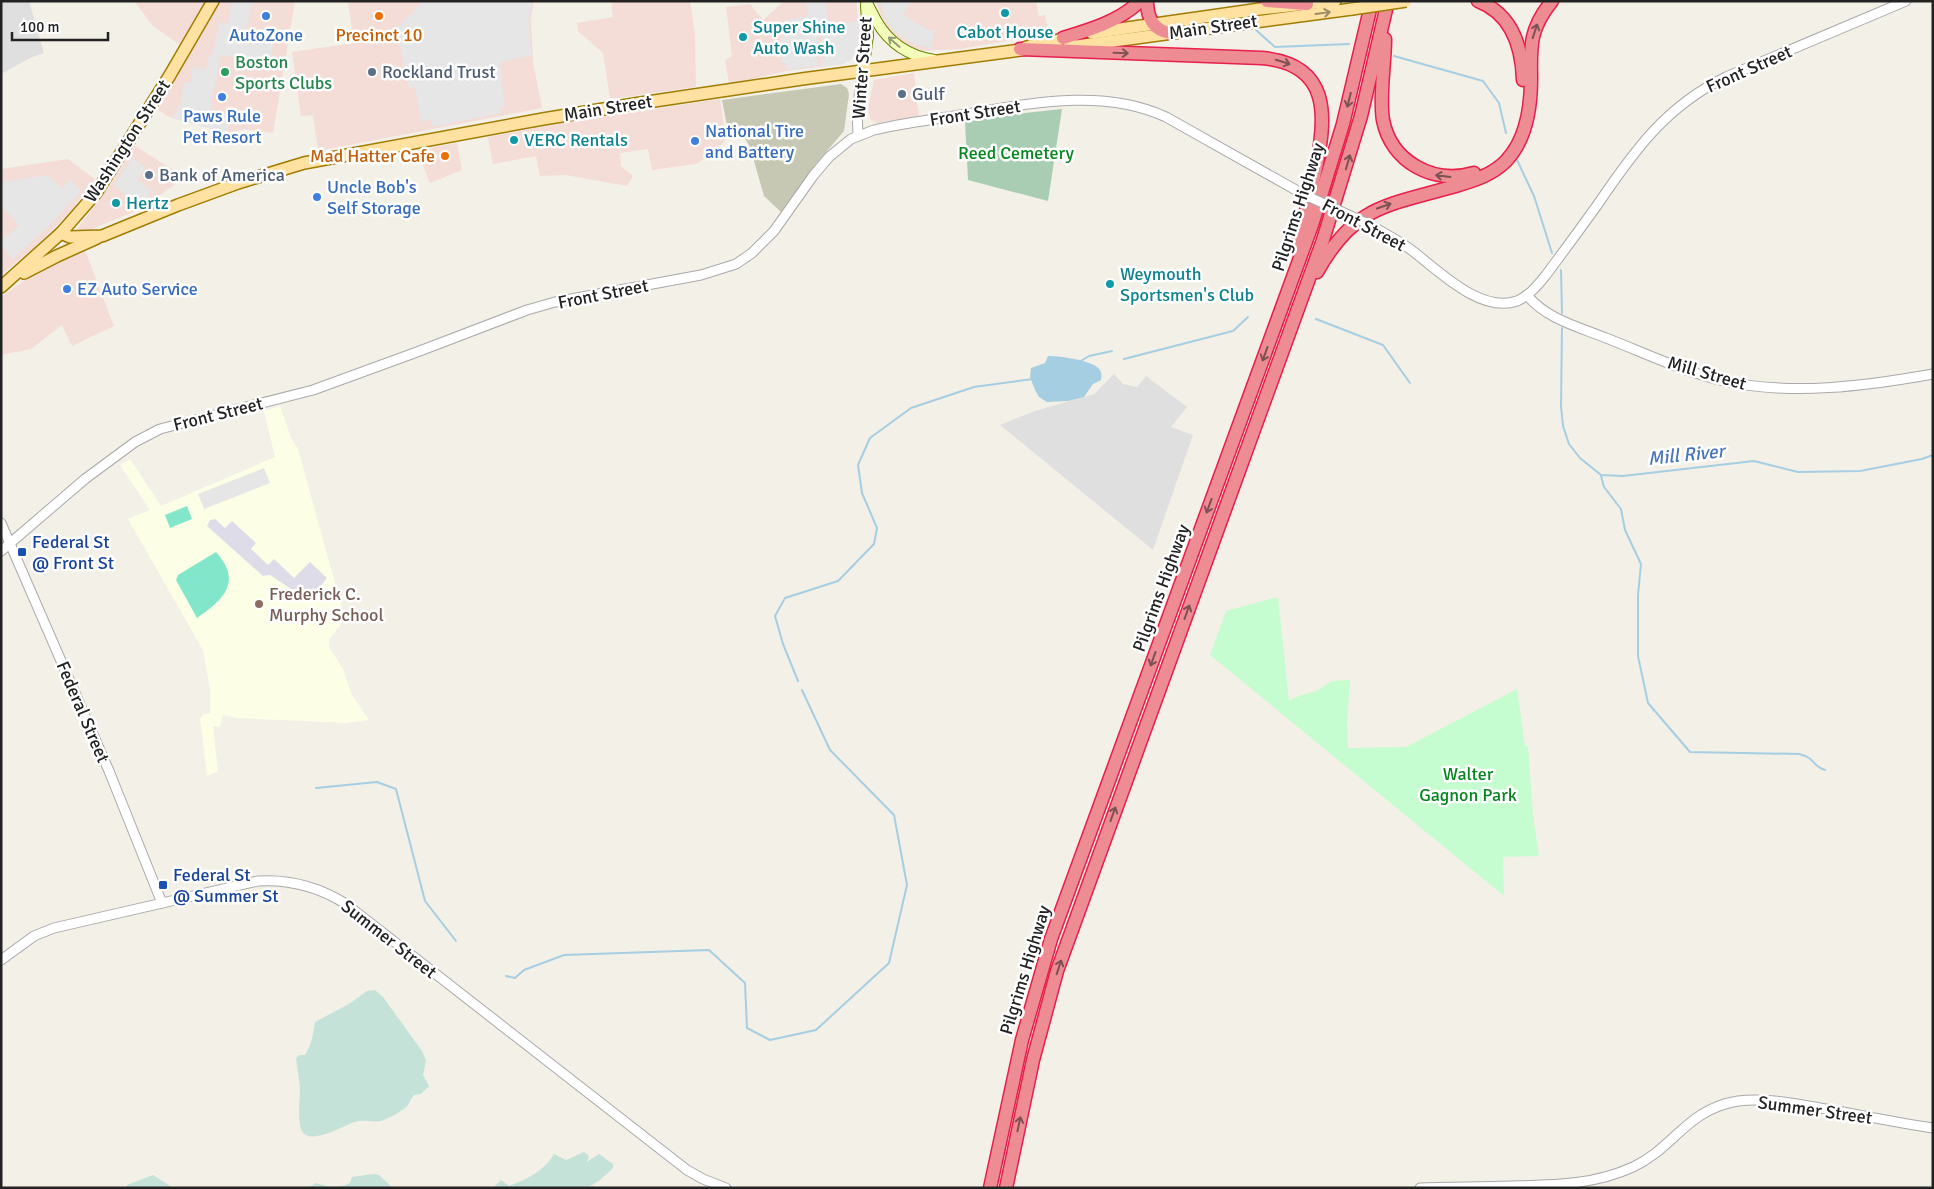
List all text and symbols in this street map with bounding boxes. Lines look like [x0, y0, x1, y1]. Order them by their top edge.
marker: Cabot House [999, 7, 1011, 19]
one-way arrow [1315, 7, 1331, 17]
scale bar [12, 10, 109, 42]
marker: AutoZone [260, 10, 272, 22]
marker: Precinct 10 [373, 10, 385, 22]
street label: Main Street [1167, 10, 1259, 44]
place label: Super Shine Auto Wash [753, 16, 846, 59]
street label: Winter Street [847, 16, 877, 120]
text: 100 m [20, 18, 60, 36]
place label: Cabot House [956, 21, 1054, 43]
place label: AutoZone [229, 24, 303, 46]
place label: Precinct 10 [336, 24, 422, 46]
one-way arrow [1531, 24, 1540, 39]
marker: Super Shine Auto Wash [737, 31, 749, 43]
one-way arrow [887, 36, 900, 48]
street label: Front Street [1703, 40, 1795, 98]
one-way arrow [1113, 49, 1129, 58]
place label: Boston Sports Clubs [235, 51, 332, 94]
one-way arrow [1275, 58, 1291, 67]
place label: Rockland Trust [382, 61, 496, 83]
marker: Boston Sports Clubs [219, 66, 231, 78]
marker: Rockland Trust [366, 66, 378, 78]
street label: Washington Street [79, 76, 175, 206]
place label: Gulf [912, 83, 946, 105]
marker: Gulf [896, 88, 908, 100]
street label: Main Street [562, 90, 654, 126]
marker: Paws Rule Pet Resort [216, 91, 228, 103]
one-way arrow [1344, 91, 1353, 107]
street label: Front Street [928, 95, 1022, 131]
place label: Paws Rule Pet Resort [182, 105, 262, 148]
place label: National Tire and Battery [705, 120, 804, 163]
place label: VERC Rentals [524, 129, 628, 151]
marker: VERC Rentals [508, 134, 520, 146]
marker: National Tire and Battery [689, 135, 701, 147]
street label: Pilgrims Highway [1267, 139, 1329, 274]
park label: Reed Cemetery [958, 142, 1074, 164]
place label: Mad Hatter Cafe [310, 145, 435, 167]
marker: Mad Hatter Cafe [439, 150, 451, 162]
one-way arrow [1344, 154, 1353, 170]
place label: Bank of America [159, 164, 285, 186]
marker: Bank of America [143, 169, 155, 181]
one-way arrow [1435, 171, 1451, 181]
place label: Uncle Bob's Self Storage [327, 176, 421, 219]
marker: Uncle Bob's Self Storage [311, 191, 323, 203]
place label: Hertz [126, 192, 169, 214]
street label: Front Street [1318, 194, 1410, 256]
marker: Hertz [110, 197, 122, 209]
one-way arrow [1376, 201, 1392, 211]
place label: Weymouth Sportsmen's Club [1120, 263, 1254, 306]
street label: Front Street [556, 274, 650, 314]
place label: EZ Auto Service [77, 278, 198, 300]
marker: Weymouth Sportsmen's Club [1104, 278, 1116, 290]
marker: EZ Auto Service [61, 283, 73, 295]
one-way arrow [1260, 345, 1269, 361]
street label: Mill Street [1665, 351, 1749, 395]
street label: Front Street [171, 392, 265, 436]
water label: Mill River [1647, 439, 1728, 471]
one-way arrow [1204, 498, 1213, 513]
street label: Pilgrims Highway [1128, 521, 1194, 655]
place label: Federal St @ Front St [32, 531, 114, 574]
marker: Federal St @ Front St [16, 546, 28, 558]
place label: Frederick C. Murphy School [269, 583, 384, 626]
marker: Frederick C. Murphy School [253, 598, 265, 610]
one-way arrow [1183, 605, 1192, 620]
one-way arrow [1148, 651, 1157, 666]
street label: Federal Street [52, 658, 114, 766]
park label: Walter Gagnon Park [1419, 763, 1517, 806]
one-way arrow [1109, 807, 1118, 822]
place label: Federal St @ Summer St [173, 864, 278, 907]
marker: Federal St @ Summer St [157, 879, 169, 891]
street label: Summer Street [337, 895, 441, 983]
street label: Pilgrims Highway [995, 902, 1055, 1037]
one-way arrow [1054, 959, 1064, 975]
street label: Summer Street [1757, 1091, 1873, 1129]
one-way arrow [1015, 1117, 1024, 1133]

